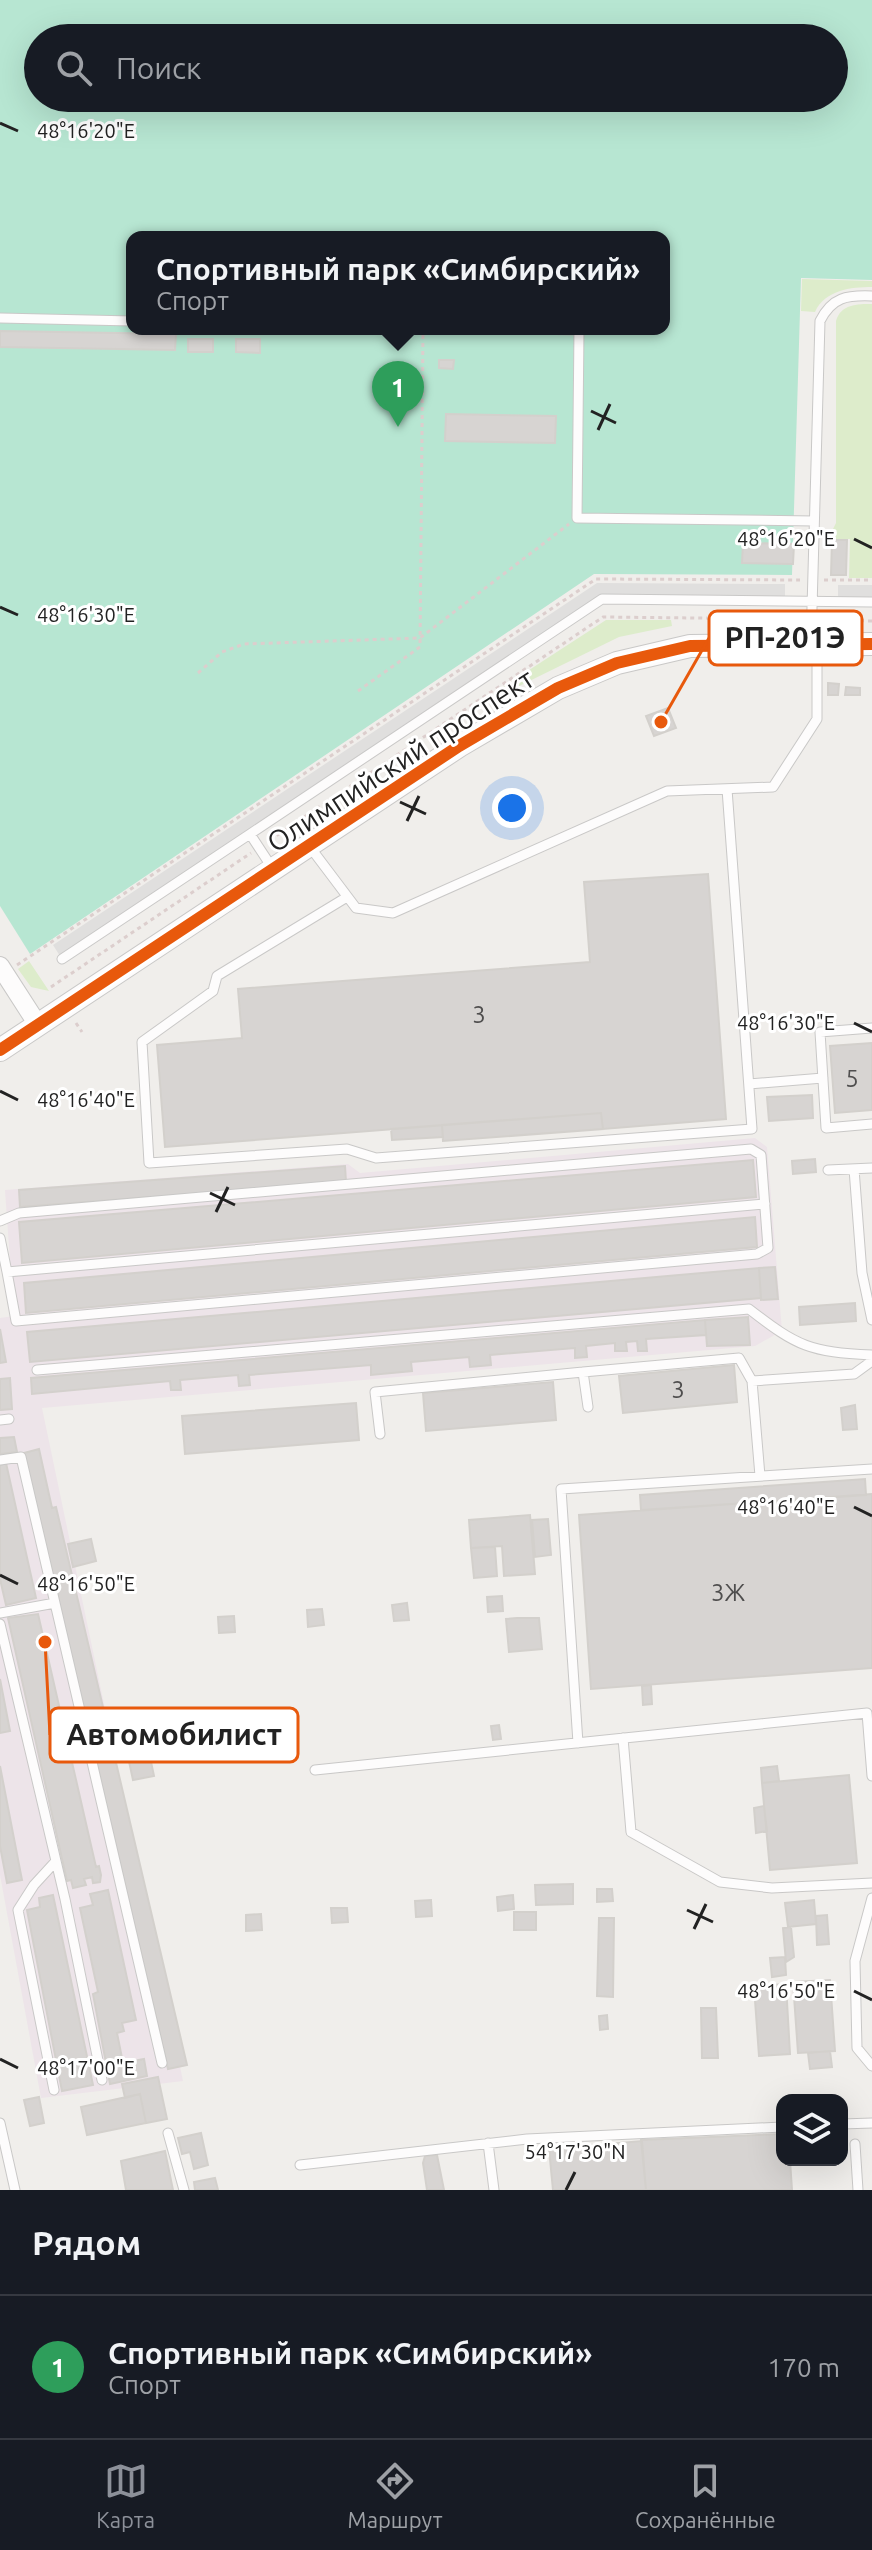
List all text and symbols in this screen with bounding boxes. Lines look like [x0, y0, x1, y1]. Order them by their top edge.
search box [24, 24, 848, 112]
icon: search [52, 46, 96, 90]
text: Поиск [116, 51, 201, 85]
text: 48°16'20"E [37, 119, 135, 142]
popup [126, 231, 670, 335]
text: Спортивный парк «Симбирский» [156, 252, 640, 286]
text: Спорт [156, 286, 229, 315]
pin: 1 [372, 361, 424, 427]
text: 48°16'20"E [737, 527, 835, 550]
text: 48°16'30"E [37, 603, 135, 626]
callout: РП-201Э [709, 611, 862, 665]
text: РП-201Э [724, 620, 846, 654]
street label: Олимпийский проспект [261, 662, 539, 858]
your location [492, 788, 532, 828]
house number: 3 [472, 1001, 486, 1028]
text: 48°16'30"E [737, 1011, 835, 1034]
house number: 5 [845, 1065, 859, 1092]
text: 48°16'40"E [37, 1088, 135, 1111]
house number: 3 [671, 1376, 685, 1403]
text: 48°16'40"E [737, 1495, 835, 1518]
text: 48°16'50"E [37, 1572, 135, 1595]
house number: 3Ж [711, 1579, 745, 1606]
callout: Автомобилист [50, 1708, 298, 1762]
text: Автомобилист [66, 1717, 282, 1751]
text: 48°16'50"E [737, 1979, 835, 2002]
text: 48°17'00"E [37, 2056, 135, 2079]
map controls [776, 2094, 848, 2166]
button: layers [776, 2094, 848, 2166]
text: 54°17'30"N [524, 2140, 626, 2163]
text: Рядом [32, 2223, 141, 2261]
text: Спортивный парк «Симбирский» [108, 2336, 592, 2370]
text: 1 [51, 2353, 65, 2382]
text: 170 m [768, 2353, 840, 2382]
text: Спорт [108, 2370, 181, 2399]
tab: Карта [96, 2459, 155, 2532]
tab: Маршрут [348, 2459, 442, 2532]
tab: Сохранённые [635, 2459, 776, 2532]

